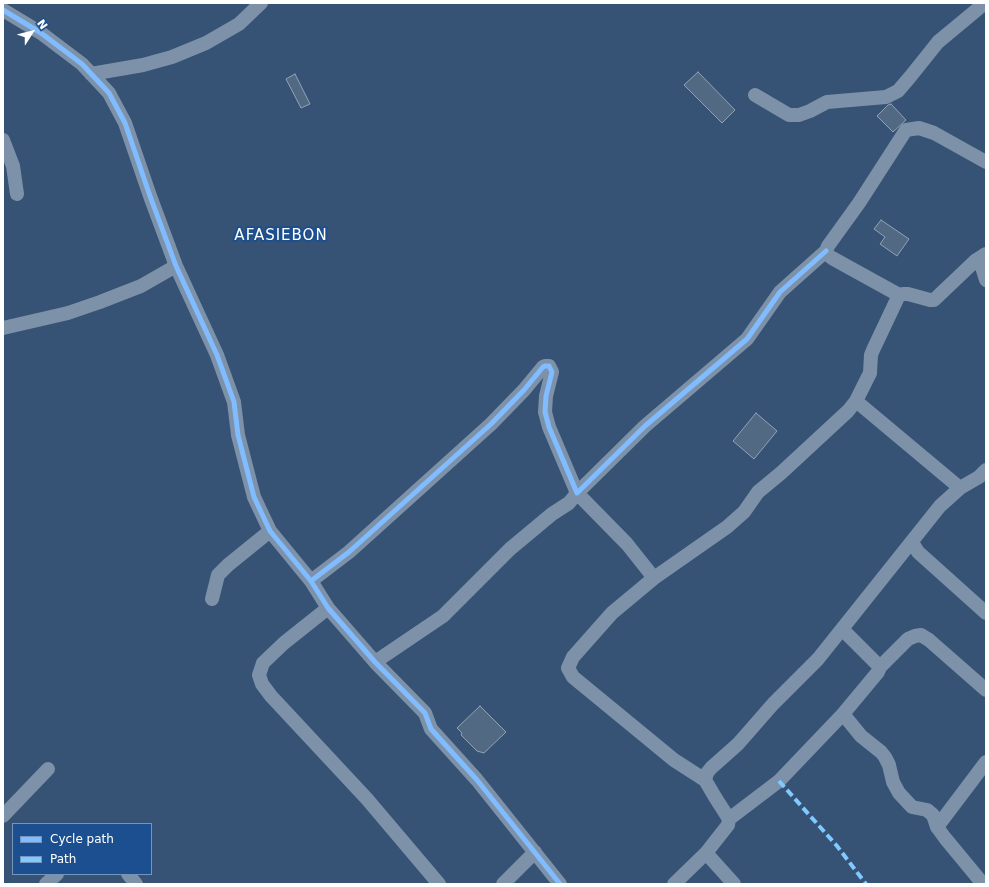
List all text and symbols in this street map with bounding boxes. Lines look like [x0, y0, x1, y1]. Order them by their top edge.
north arrow [12, 12, 52, 52]
text: N [34, 17, 50, 32]
district label: AFASIEBON [234, 227, 328, 245]
legend [12, 823, 152, 875]
text: Cycle path [50, 832, 114, 846]
text: Path [50, 852, 76, 866]

